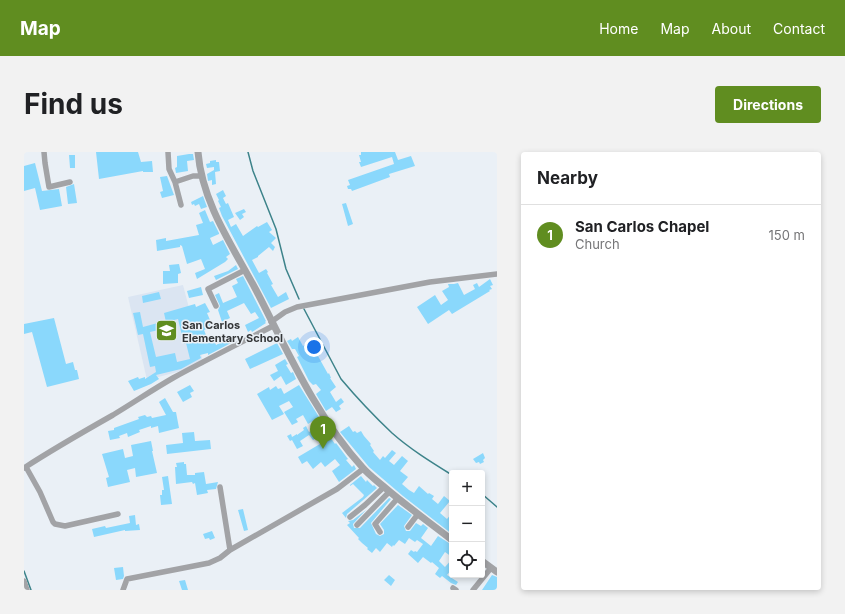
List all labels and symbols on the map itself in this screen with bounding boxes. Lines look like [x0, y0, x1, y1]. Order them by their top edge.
school or university icon: San Carlos Elementary School [153, 318, 179, 344]
place label: San Carlos Elementary School [182, 318, 283, 345]
your location [304, 337, 324, 357]
pin: 1 [310, 416, 336, 449]

